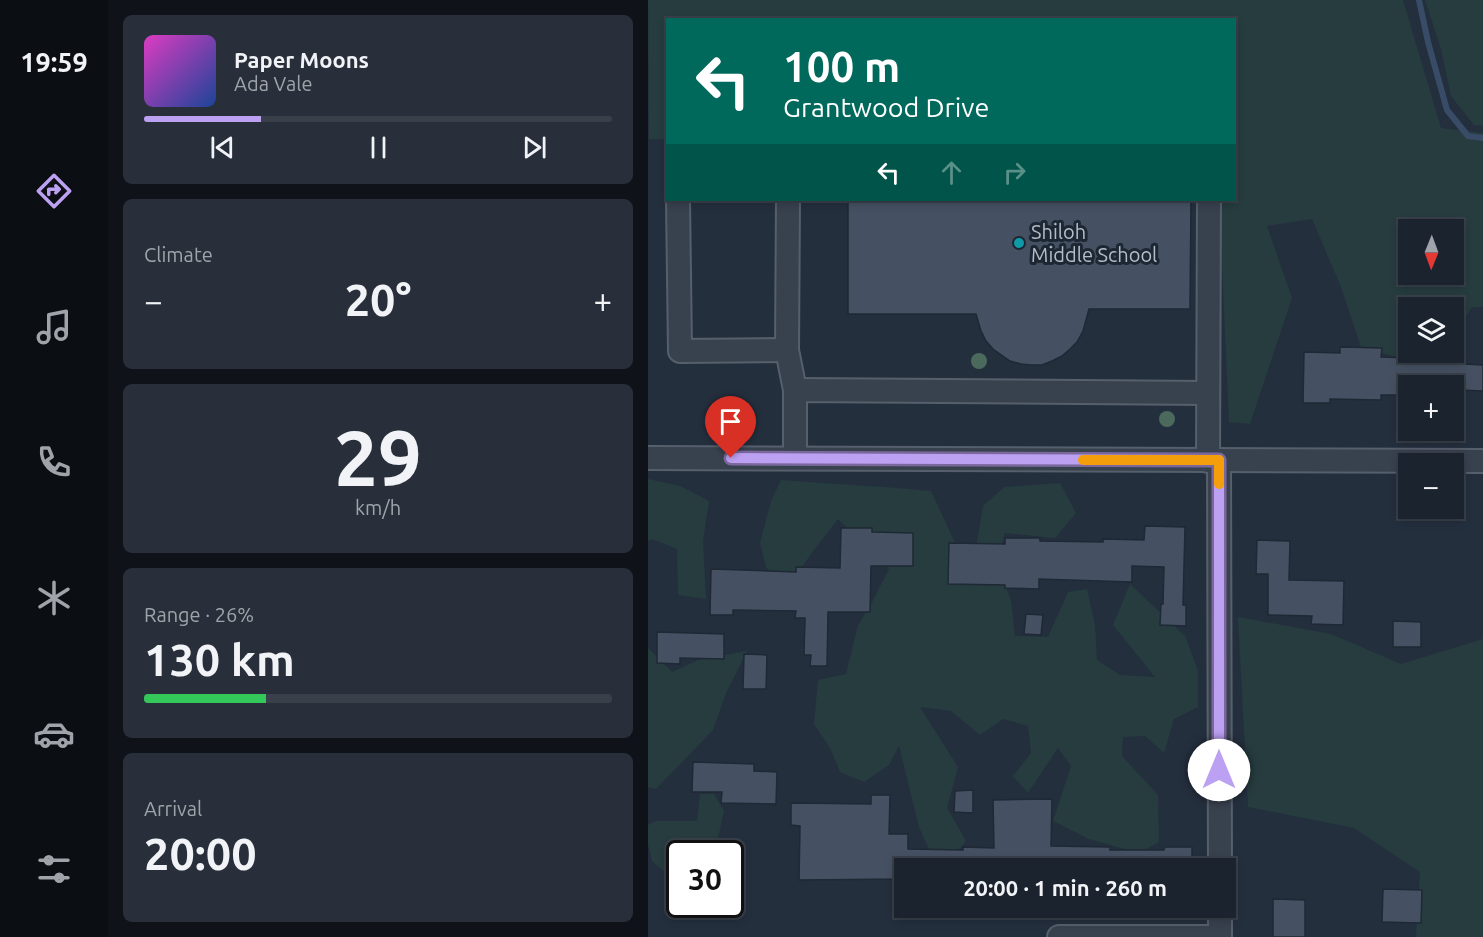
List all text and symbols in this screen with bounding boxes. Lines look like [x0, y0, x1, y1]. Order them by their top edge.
icon: left [684, 42, 762, 120]
text: 100 m [783, 43, 900, 90]
text: 19:59 [20, 47, 88, 77]
text: Paper Moons [234, 47, 369, 72]
text: Ada Vale [234, 72, 312, 95]
text: Grantwood Drive [783, 92, 989, 122]
icon: previous [206, 131, 239, 164]
icon: pause [362, 131, 395, 164]
icon: next [518, 131, 551, 164]
icon: left [872, 156, 905, 189]
icon: ahead [935, 156, 968, 189]
icon: right [998, 156, 1031, 189]
icon: directions [33, 170, 75, 212]
north arrow [1398, 219, 1464, 285]
map controls [1398, 219, 1464, 519]
place label: Shiloh Middle School [1031, 220, 1157, 266]
marker: Shiloh Middle School [1012, 236, 1026, 250]
text: Climate [144, 243, 213, 266]
text: 20° [345, 274, 411, 325]
text: − [144, 282, 163, 319]
text: + [593, 282, 612, 319]
button: layers [1398, 297, 1464, 363]
icon: music [33, 306, 75, 348]
button: + [1398, 375, 1464, 441]
pin [705, 396, 756, 458]
icon: arrive [714, 405, 747, 438]
text: 29 [334, 413, 422, 501]
icon: phone [33, 441, 75, 483]
button: − [1398, 453, 1464, 519]
text: km/h [355, 496, 401, 519]
icon: climate [33, 577, 75, 619]
text: Range · 26% [144, 603, 254, 626]
text: 130 km [144, 634, 295, 685]
icon: car [33, 713, 75, 755]
position arrow [1187, 738, 1251, 802]
text: Arrival [144, 797, 202, 820]
text: 20:00 [144, 828, 257, 879]
speed limit sign: 30 [666, 840, 744, 918]
icon: filters [33, 848, 75, 890]
text: 20:00 · 1 min · 260 m [963, 875, 1167, 900]

